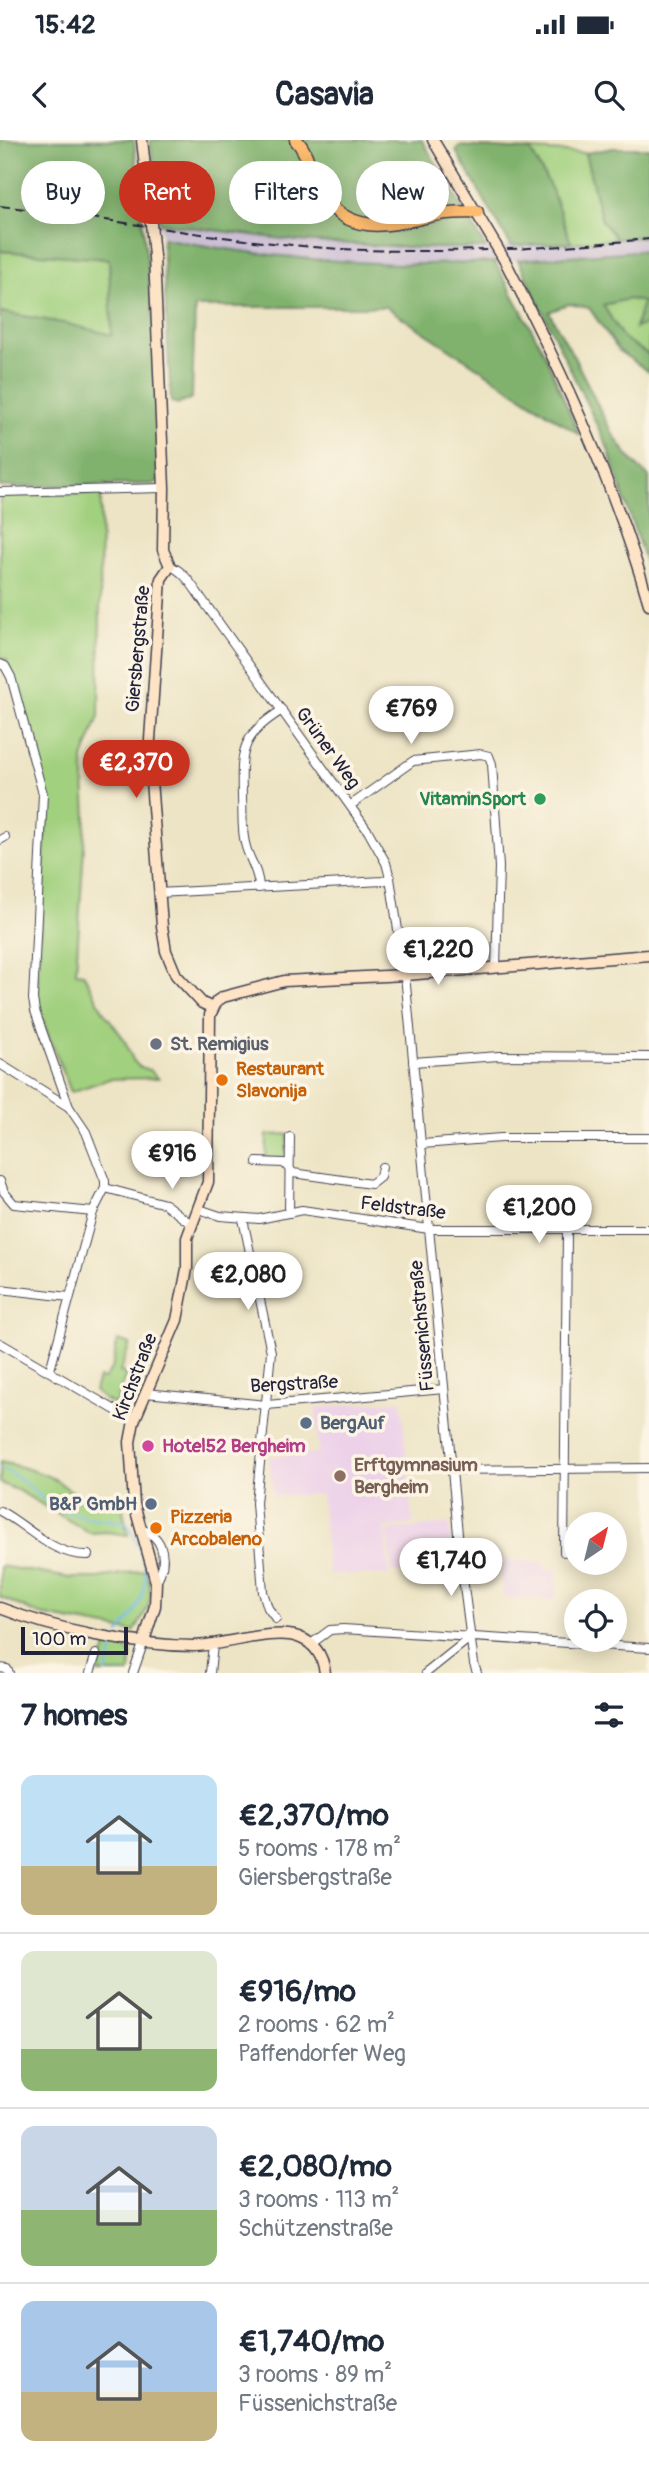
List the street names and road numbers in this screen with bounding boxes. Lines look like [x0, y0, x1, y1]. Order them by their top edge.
street label: Giersbergstraße [121, 584, 156, 713]
street label: Grüner Weg [290, 702, 366, 794]
street label: Feldstraße [359, 1191, 448, 1225]
street label: Füssenichstraße [404, 1259, 440, 1393]
street label: Kirchstraße [107, 1329, 163, 1424]
street label: Bergstraße [249, 1370, 339, 1398]

